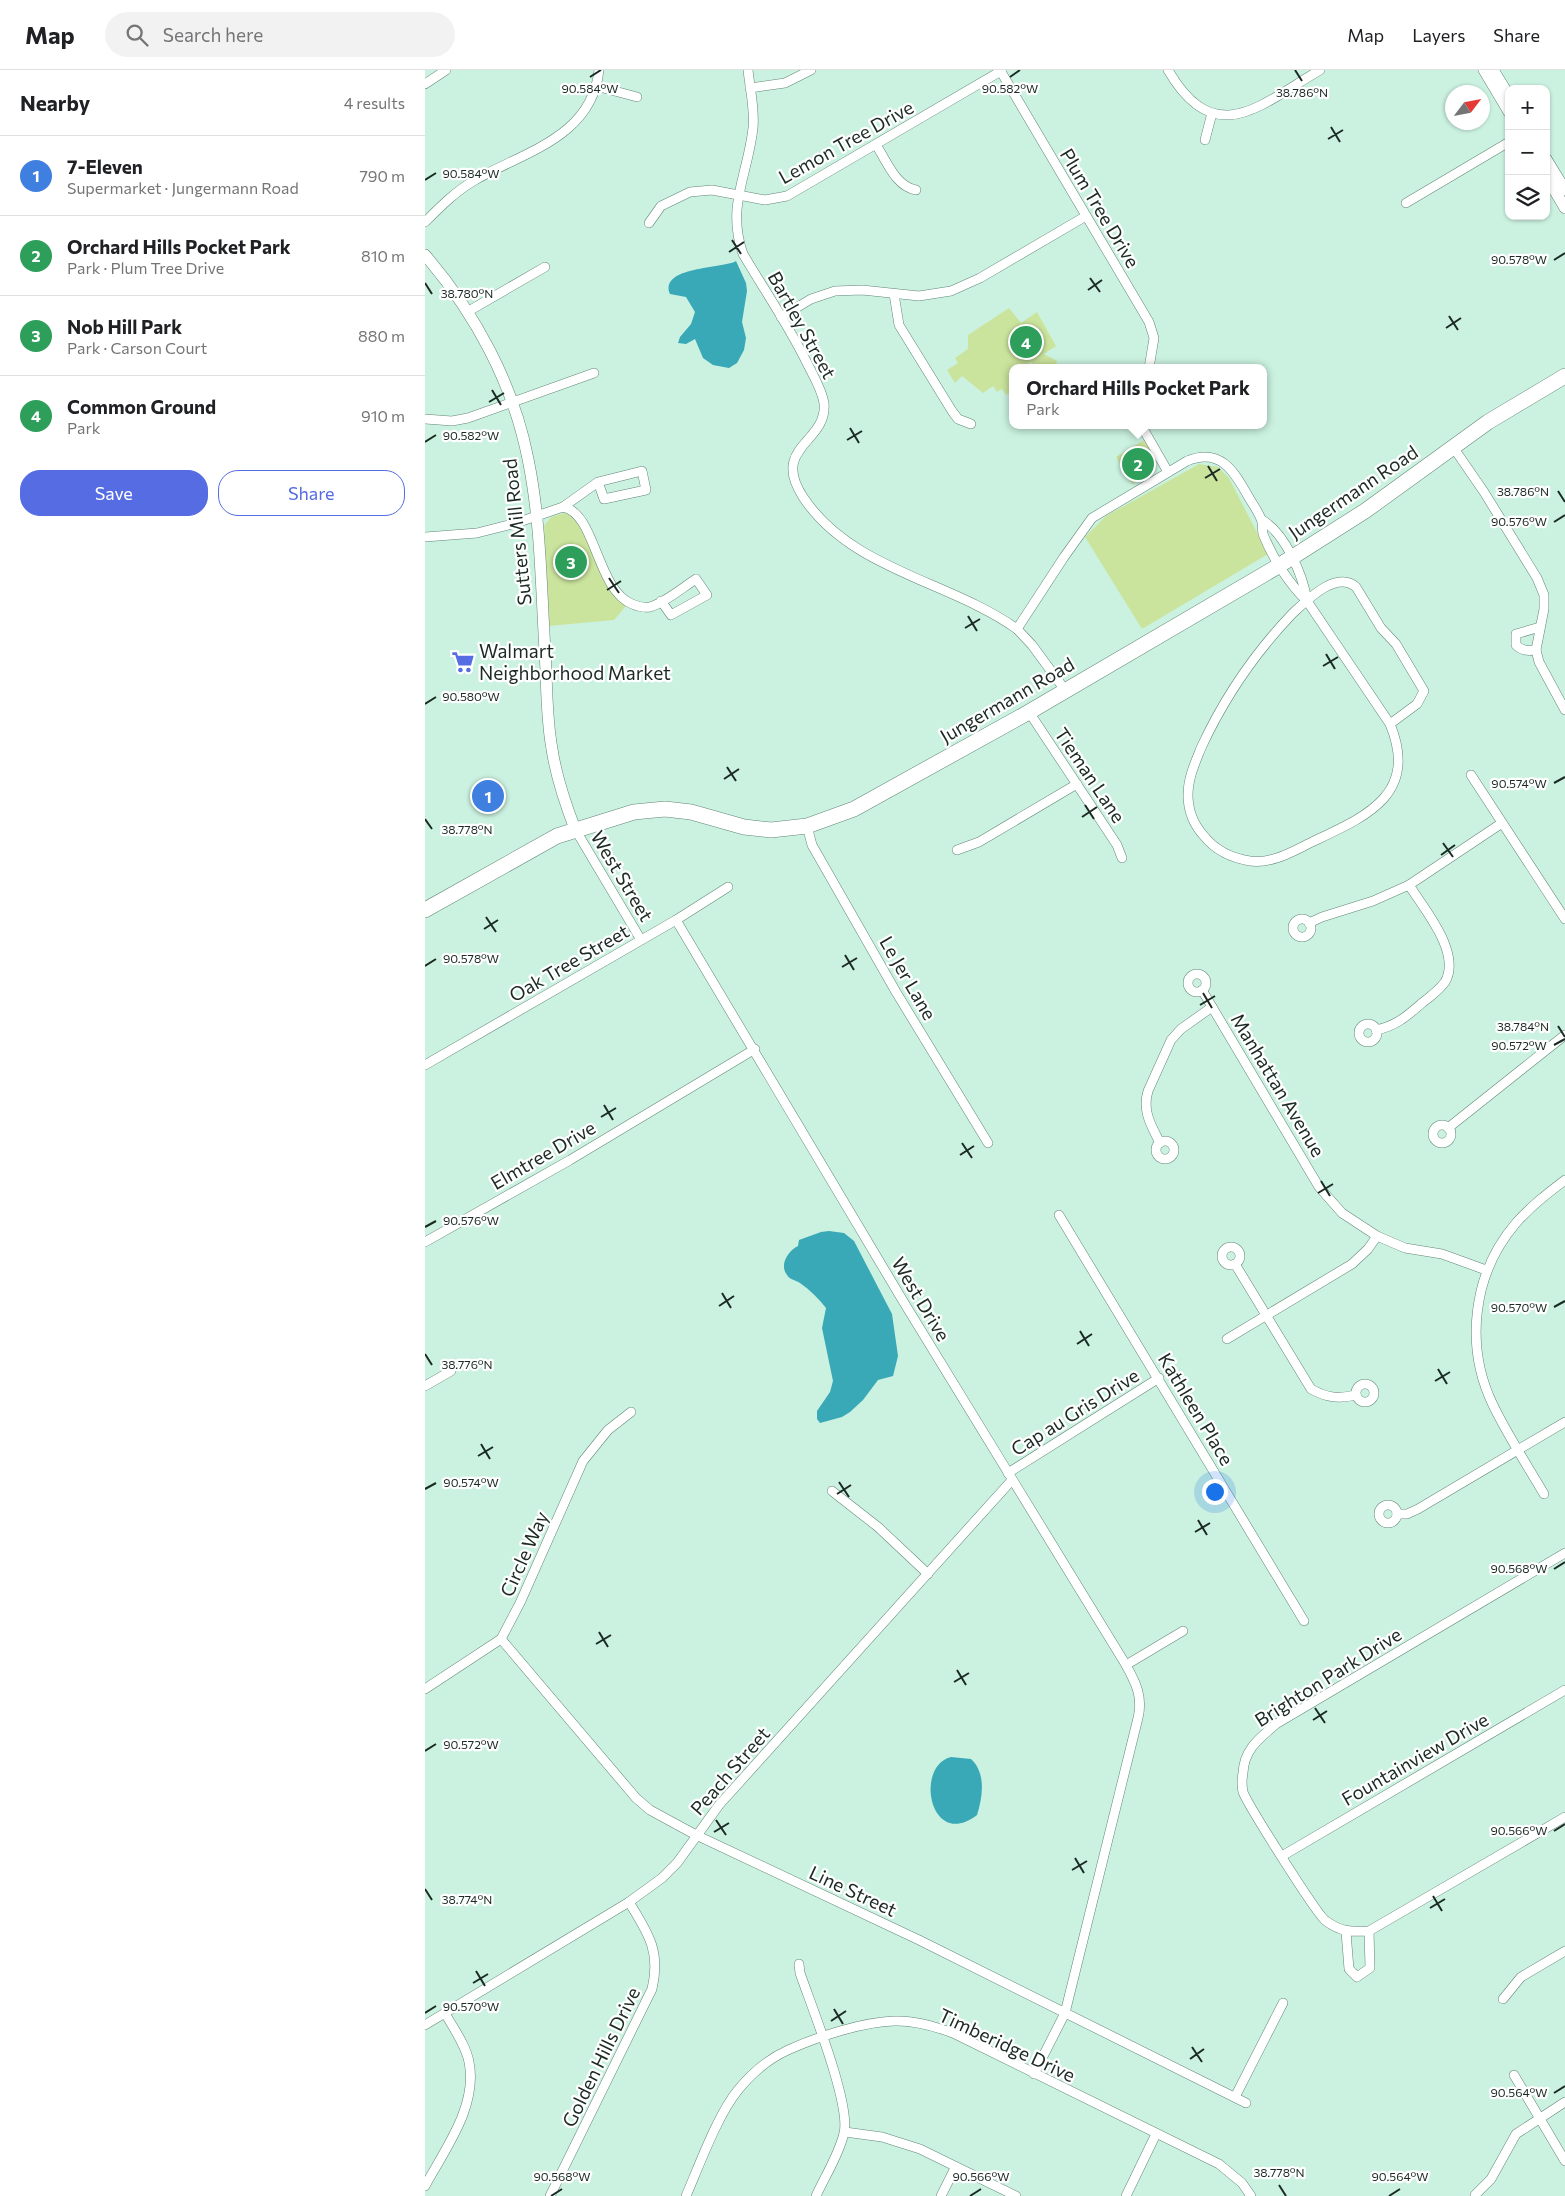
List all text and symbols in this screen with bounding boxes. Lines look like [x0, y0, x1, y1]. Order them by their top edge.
search box [105, 12, 455, 57]
text: Map [25, 20, 75, 49]
icon: search [123, 21, 151, 49]
text: Search here [163, 23, 263, 46]
text: Map [1347, 24, 1384, 46]
text: Layers [1412, 24, 1465, 46]
text: Share [1493, 24, 1540, 46]
text: 90.584°W [562, 81, 618, 95]
text: 90.582°W [982, 81, 1038, 95]
text: 38.786°N [1276, 85, 1328, 99]
north arrow [1445, 85, 1490, 130]
map controls [1505, 85, 1550, 220]
button: + [1505, 85, 1550, 130]
text: Nearby [20, 90, 90, 115]
text: 4 results [344, 93, 405, 112]
street label: Lemon Tree Drive [774, 95, 917, 188]
button: − [1505, 130, 1550, 175]
street label: Plum Tree Drive [1056, 144, 1145, 272]
text: 7-Eleven [67, 155, 143, 178]
text: 1 [32, 166, 40, 185]
text: 790 m [359, 166, 405, 185]
text: 90.584°W [443, 166, 499, 180]
button: layers [1505, 175, 1550, 220]
text: Supermarket · Jungermann Road [67, 178, 299, 197]
text: Orchard Hills Pocket Park [67, 235, 291, 258]
text: 2 [31, 246, 41, 265]
text: 810 m [361, 246, 405, 265]
text: 90.578°W [1491, 252, 1547, 266]
text: Park · Plum Tree Drive [67, 258, 224, 277]
street label: Bartley Street [763, 267, 842, 383]
text: 38.780°N [441, 286, 493, 300]
text: Nob Hill Park [67, 315, 182, 338]
pin: 4 [1010, 323, 1042, 361]
text: 3 [31, 326, 41, 345]
text: 880 m [358, 326, 405, 345]
text: Park · Carson Court [67, 338, 207, 357]
popup [1009, 364, 1267, 429]
text: Orchard Hills Pocket Park [1026, 376, 1250, 399]
text: Common Ground [67, 395, 216, 418]
text: Park [1026, 399, 1060, 418]
text: 4 [31, 406, 41, 425]
text: 910 m [361, 406, 405, 425]
text: Park [67, 418, 100, 437]
text: 90.582°W [443, 428, 499, 442]
street label: Jungermann Road [1284, 440, 1422, 543]
pin: 2 [1122, 445, 1154, 483]
street label: Sutters Mill Road [497, 457, 536, 607]
button: Save [20, 470, 208, 516]
button: Share [218, 470, 405, 516]
text: 38.786°N [1497, 484, 1549, 498]
text: 90.576°W [1491, 514, 1547, 528]
pin: 3 [555, 543, 587, 581]
place label: Walmart Neighborhood Market [479, 639, 671, 684]
supermarket icon: Walmart Neighborhood Market [450, 649, 476, 675]
street label: Jungermann Road [936, 652, 1078, 747]
text: 90.580°W [442, 689, 500, 703]
street label: Tieman Lane [1050, 723, 1131, 827]
text: 90.574°W [1491, 776, 1547, 790]
pin: 1 [472, 777, 504, 815]
text: 38.778°N [441, 822, 493, 836]
street label: West Street [586, 826, 659, 925]
street label: Oak Tree Street [505, 919, 633, 1006]
street label: Le Jer Lane [875, 932, 942, 1024]
text: 90.578°W [443, 951, 499, 965]
street label: Manhattan Avenue [1227, 1009, 1330, 1161]
text: 38.784°N [1497, 1019, 1549, 1033]
text: 90.572°W [1491, 1038, 1547, 1052]
street label: Elmtree Drive [486, 1115, 599, 1194]
text: 90.576°W [443, 1213, 499, 1227]
street label: West Drive [887, 1253, 955, 1345]
text: 90.570°W [1491, 1300, 1547, 1314]
street label: Kathleen Place [1154, 1348, 1239, 1469]
text: 38.776°N [441, 1357, 493, 1371]
street label: Cap au Gris Drive [1006, 1363, 1143, 1460]
text: 90.574°W [443, 1475, 499, 1489]
your location [1202, 1479, 1228, 1505]
street label: Circle Way [495, 1507, 553, 1600]
text: 90.568°W [1490, 1561, 1548, 1575]
street label: Brighton Park Drive [1250, 1622, 1405, 1731]
street label: Fountainview Drive [1337, 1707, 1492, 1810]
street label: Peach Street [685, 1722, 774, 1819]
text: 90.572°W [443, 1737, 499, 1751]
text: 90.566°W [1490, 1823, 1548, 1837]
street label: Line Street [806, 1860, 901, 1921]
text: 38.774°N [442, 1892, 492, 1906]
street label: Golden Hills Drive [557, 1983, 644, 2130]
text: 90.570°W [443, 1999, 499, 2013]
street label: Timberidge Drive [935, 2003, 1079, 2086]
text: 90.564°W [1491, 2085, 1547, 2099]
text: 38.778°N [1253, 2165, 1305, 2179]
text: 90.568°W [533, 2169, 591, 2183]
text: 90.566°W [952, 2169, 1010, 2183]
text: 90.564°W [1372, 2169, 1428, 2183]

